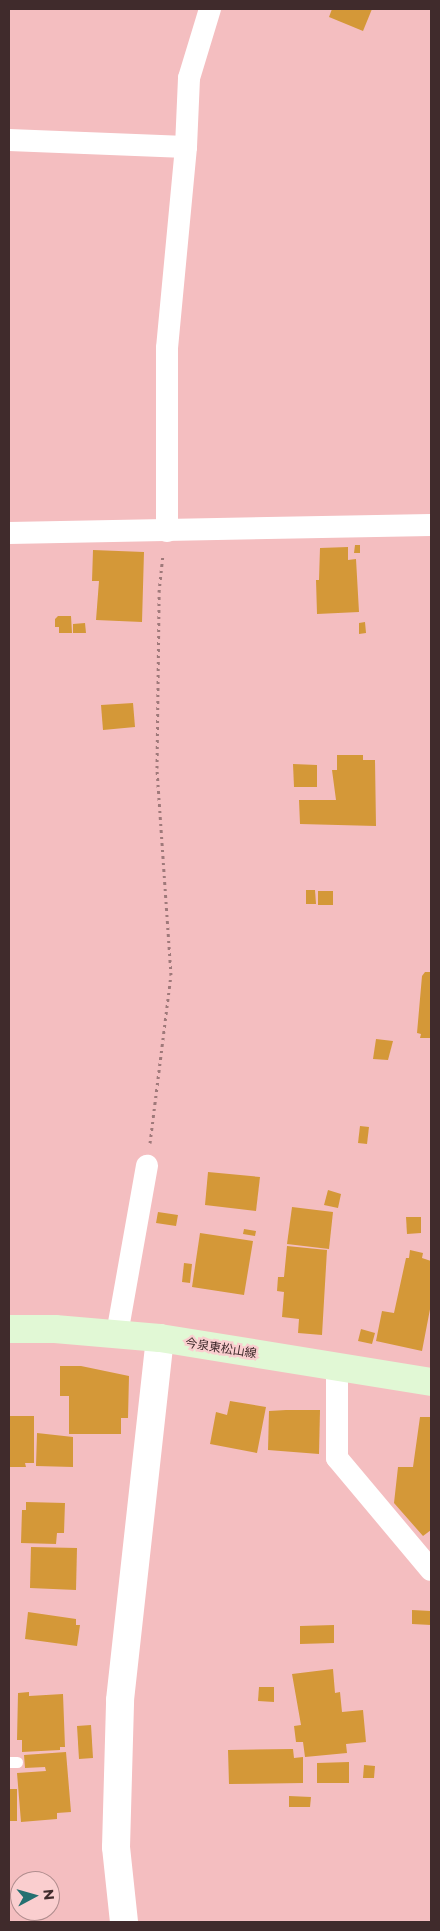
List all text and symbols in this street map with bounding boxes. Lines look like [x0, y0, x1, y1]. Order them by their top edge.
street label: 今泉東松山線 [184, 1335, 258, 1361]
north arrow [10, 1871, 60, 1921]
text: N [39, 1888, 58, 1901]

